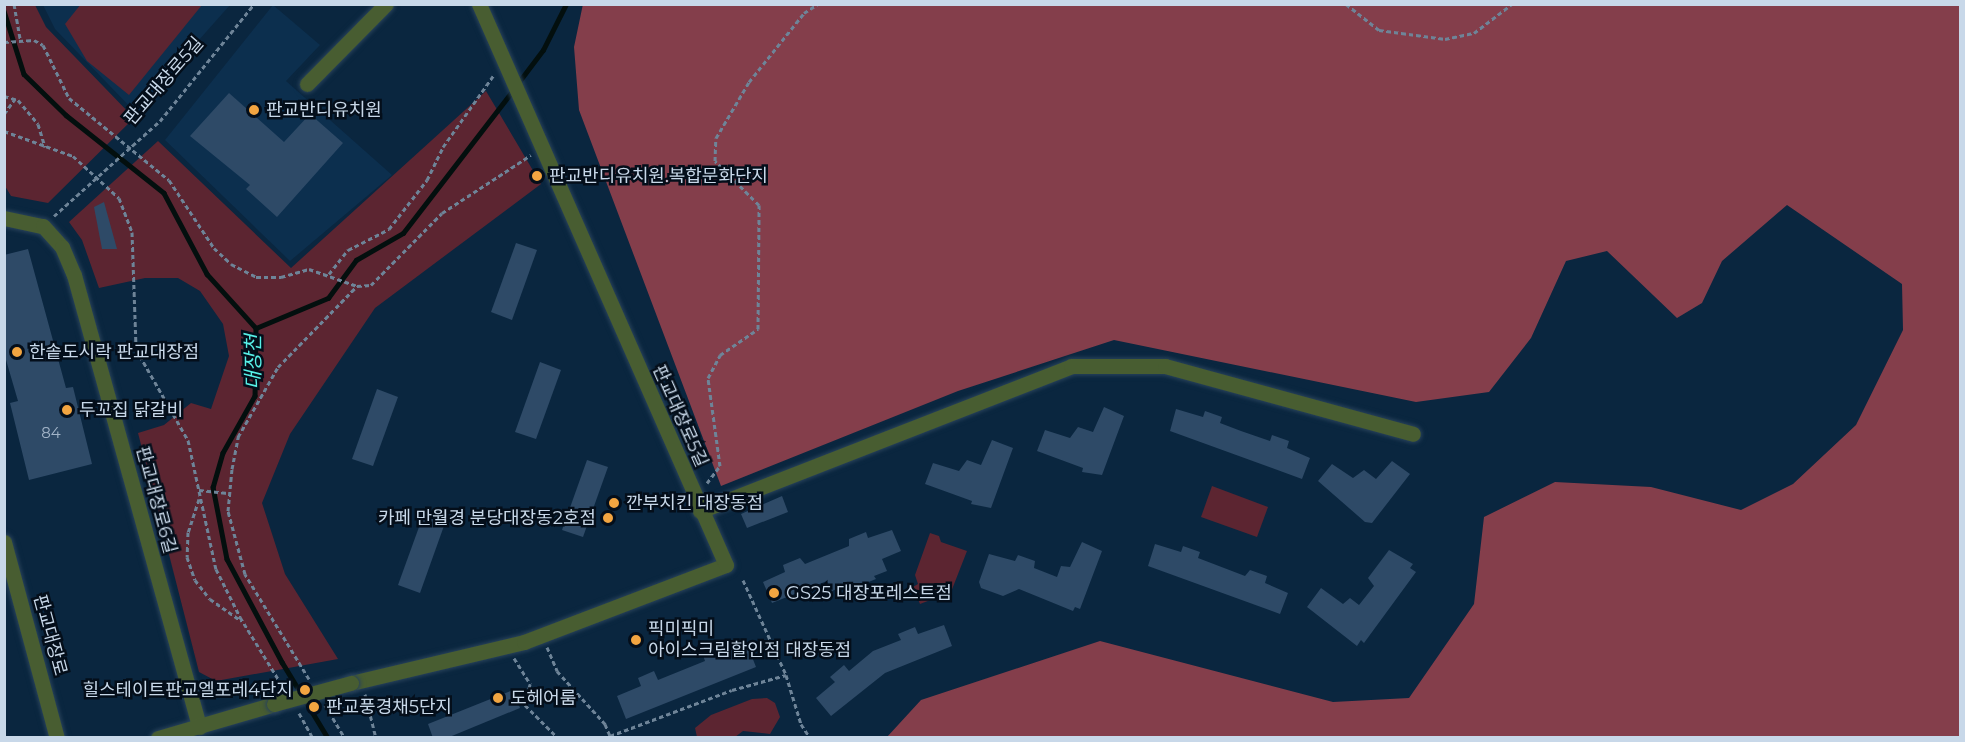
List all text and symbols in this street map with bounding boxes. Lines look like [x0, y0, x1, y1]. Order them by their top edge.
street label: 판교대장로5길 [120, 33, 208, 129]
place label: 판교반디유치원 [266, 99, 382, 121]
marker: 판교반디유치원 [247, 103, 261, 117]
place label: 판교반디유치원.복합문화단지 [549, 165, 768, 187]
marker: 판교반디유치원.복합문화단지 [530, 169, 544, 183]
water label: 대장천 [241, 334, 265, 390]
place label: 한솥도시락 판교대장점 [29, 341, 199, 363]
marker: 한솥도시락 판교대장점 [10, 345, 24, 359]
street label: 판교대장로5길 [648, 362, 712, 470]
place label: 두꼬집 닭갈비 [79, 399, 183, 421]
marker: 두꼬집 닭갈비 [60, 403, 74, 417]
house number: 84 [41, 424, 61, 442]
street label: 판교대장로6길 [131, 444, 181, 556]
place label: 깐부치킨 대장동점 [626, 492, 763, 514]
marker: 깐부치킨 대장동점 [607, 496, 621, 510]
place label: 카페 만월경 분당대장동2호점 [378, 507, 596, 529]
marker: 카페 만월경 분당대장동2호점 [601, 511, 615, 525]
place label: GS25 대장포레스트점 [786, 582, 952, 604]
marker: GS25 대장포레스트점 [767, 586, 781, 600]
street label: 판교대장로 [29, 592, 71, 678]
place label: 픽미픽미 아이스크림할인점 대장동점 [648, 619, 851, 662]
marker: 픽미픽미 아이스크림할인점 대장동점 [629, 633, 643, 647]
place label: 힐스테이트판교엘포레4단지 [82, 679, 293, 701]
marker: 힐스테이트판교엘포레4단지 [298, 683, 312, 697]
place label: 도헤어룸 [510, 687, 576, 709]
marker: 도헤어룸 [491, 691, 505, 705]
place label: 판교풍경채5단지 [326, 696, 452, 718]
marker: 판교풍경채5단지 [307, 700, 321, 714]

